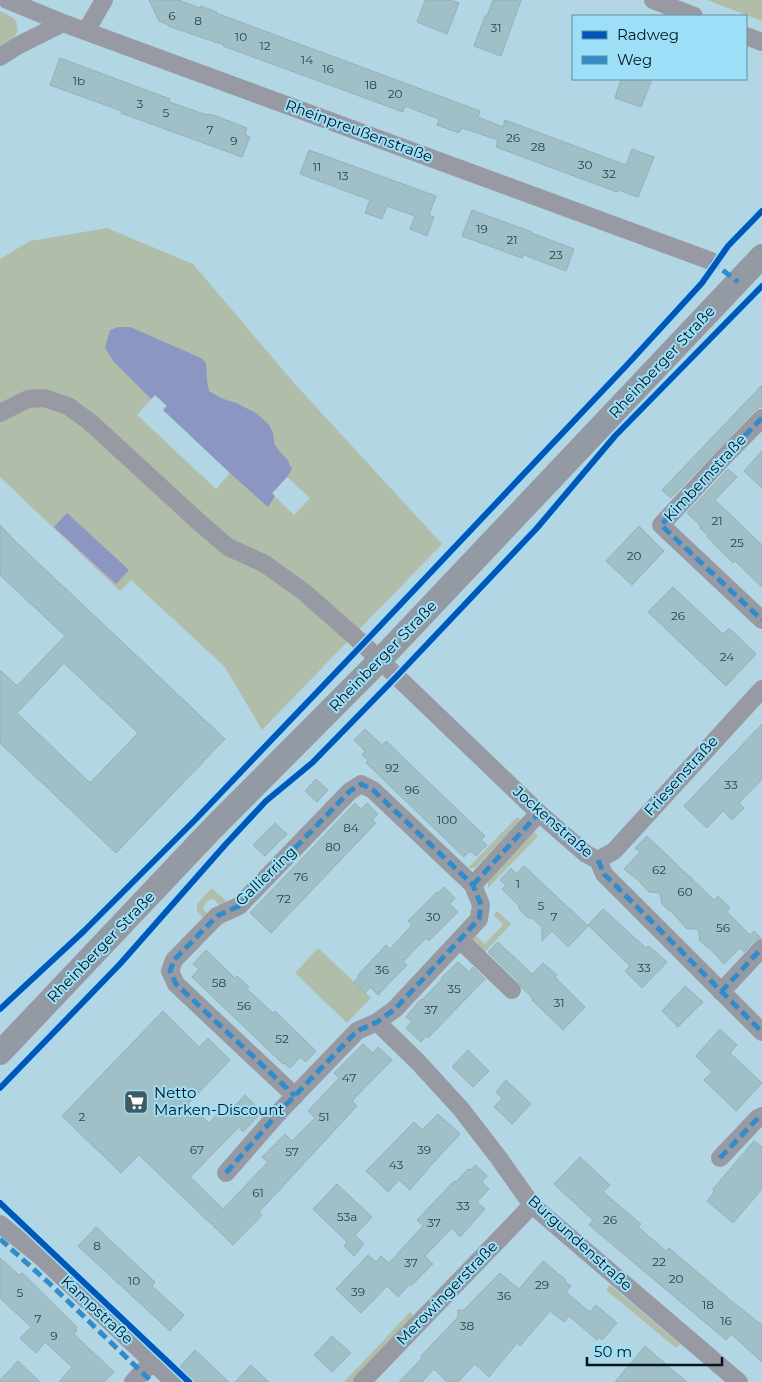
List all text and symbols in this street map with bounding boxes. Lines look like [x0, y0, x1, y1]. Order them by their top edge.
house number: 6 [168, 8, 176, 23]
house number: 8 [194, 13, 202, 28]
legend [572, 15, 747, 80]
house number: 31 [490, 20, 502, 35]
text: Radweg [617, 25, 679, 44]
house number: 10 [235, 29, 247, 44]
house number: 12 [259, 38, 271, 53]
text: Weg [617, 50, 652, 69]
house number: 14 [301, 52, 313, 67]
house number: 16 [322, 61, 334, 76]
house number: 1b [73, 73, 85, 88]
house number: 18 [365, 77, 377, 92]
house number: 20 [388, 86, 402, 101]
street label: Rheinpreußenstraße [283, 95, 435, 166]
house number: 3 [137, 96, 144, 111]
house number: 5 [163, 105, 170, 120]
house number: 7 [206, 122, 214, 137]
house number: 26 [506, 130, 520, 145]
house number: 9 [230, 133, 238, 148]
house number: 28 [531, 139, 546, 154]
house number: 30 [578, 157, 592, 172]
house number: 11 [313, 159, 321, 174]
house number: 32 [602, 166, 616, 181]
house number: 13 [337, 168, 349, 183]
house number: 19 [476, 221, 488, 236]
house number: 21 [506, 232, 518, 247]
house number: 23 [549, 247, 563, 262]
street label: Rheinberger Straße [604, 301, 719, 422]
street label: Kimbernstraße [659, 430, 750, 525]
house number: 21 [711, 513, 723, 528]
house number: 25 [730, 535, 744, 550]
house number: 20 [627, 548, 641, 563]
street label: Rheinberger Straße [325, 596, 441, 715]
house number: 26 [671, 608, 685, 623]
house number: 24 [720, 649, 734, 664]
street label: Friesenstraße [640, 732, 722, 820]
house number: 92 [385, 760, 399, 775]
house number: 33 [724, 777, 738, 792]
street label: Jockenstraße [509, 781, 597, 862]
house number: 96 [405, 782, 419, 797]
house number: 100 [437, 812, 457, 827]
house number: 84 [343, 820, 359, 835]
house number: 80 [325, 839, 341, 854]
street label: Gallierring [231, 842, 300, 910]
house number: 62 [652, 862, 666, 877]
house number: 76 [294, 869, 308, 884]
house number: 1 [516, 876, 520, 891]
house number: 60 [677, 884, 693, 899]
street label: Rheinberger Straße [43, 887, 159, 1006]
house number: 72 [277, 891, 291, 906]
house number: 5 [538, 898, 545, 913]
house number: 30 [426, 909, 440, 924]
house number: 7 [550, 909, 558, 924]
house number: 56 [716, 920, 730, 935]
house number: 33 [637, 960, 651, 975]
house number: 36 [375, 962, 389, 977]
house number: 58 [212, 975, 227, 990]
house number: 35 [447, 981, 461, 996]
house number: 31 [553, 995, 565, 1010]
house number: 56 [237, 998, 251, 1013]
house number: 37 [424, 1002, 438, 1017]
house number: 52 [275, 1031, 289, 1046]
house number: 47 [342, 1070, 356, 1085]
place label: Netto Marken-Discount [154, 1083, 284, 1119]
supermarket icon: Netto Marken-Discount [123, 1089, 149, 1115]
house number: 2 [79, 1109, 86, 1124]
house number: 51 [318, 1109, 330, 1124]
house number: 67 [190, 1142, 204, 1157]
house number: 39 [417, 1142, 431, 1157]
house number: 57 [285, 1144, 299, 1159]
house number: 43 [389, 1157, 403, 1172]
house number: 61 [252, 1185, 264, 1200]
street label: Burgundenstraße [524, 1191, 636, 1294]
house number: 33 [456, 1198, 470, 1213]
house number: 53a [337, 1209, 357, 1224]
house number: 26 [603, 1212, 617, 1227]
house number: 37 [427, 1215, 441, 1230]
street label: Merowingerstraße [392, 1236, 501, 1349]
house number: 8 [93, 1238, 101, 1253]
house number: 22 [652, 1254, 666, 1269]
house number: 37 [404, 1255, 418, 1270]
street label: Kampstraße [57, 1271, 138, 1348]
house number: 20 [669, 1271, 683, 1286]
house number: 10 [128, 1273, 140, 1288]
house number: 29 [535, 1277, 549, 1292]
house number: 39 [351, 1284, 365, 1299]
house number: 5 [17, 1285, 24, 1300]
house number: 36 [497, 1288, 511, 1303]
house number: 18 [702, 1297, 714, 1312]
house number: 7 [34, 1311, 42, 1326]
house number: 16 [720, 1313, 732, 1328]
house number: 38 [460, 1318, 475, 1333]
house number: 9 [50, 1328, 58, 1343]
scale bar [587, 1334, 722, 1366]
text: 50 m [594, 1342, 632, 1361]

